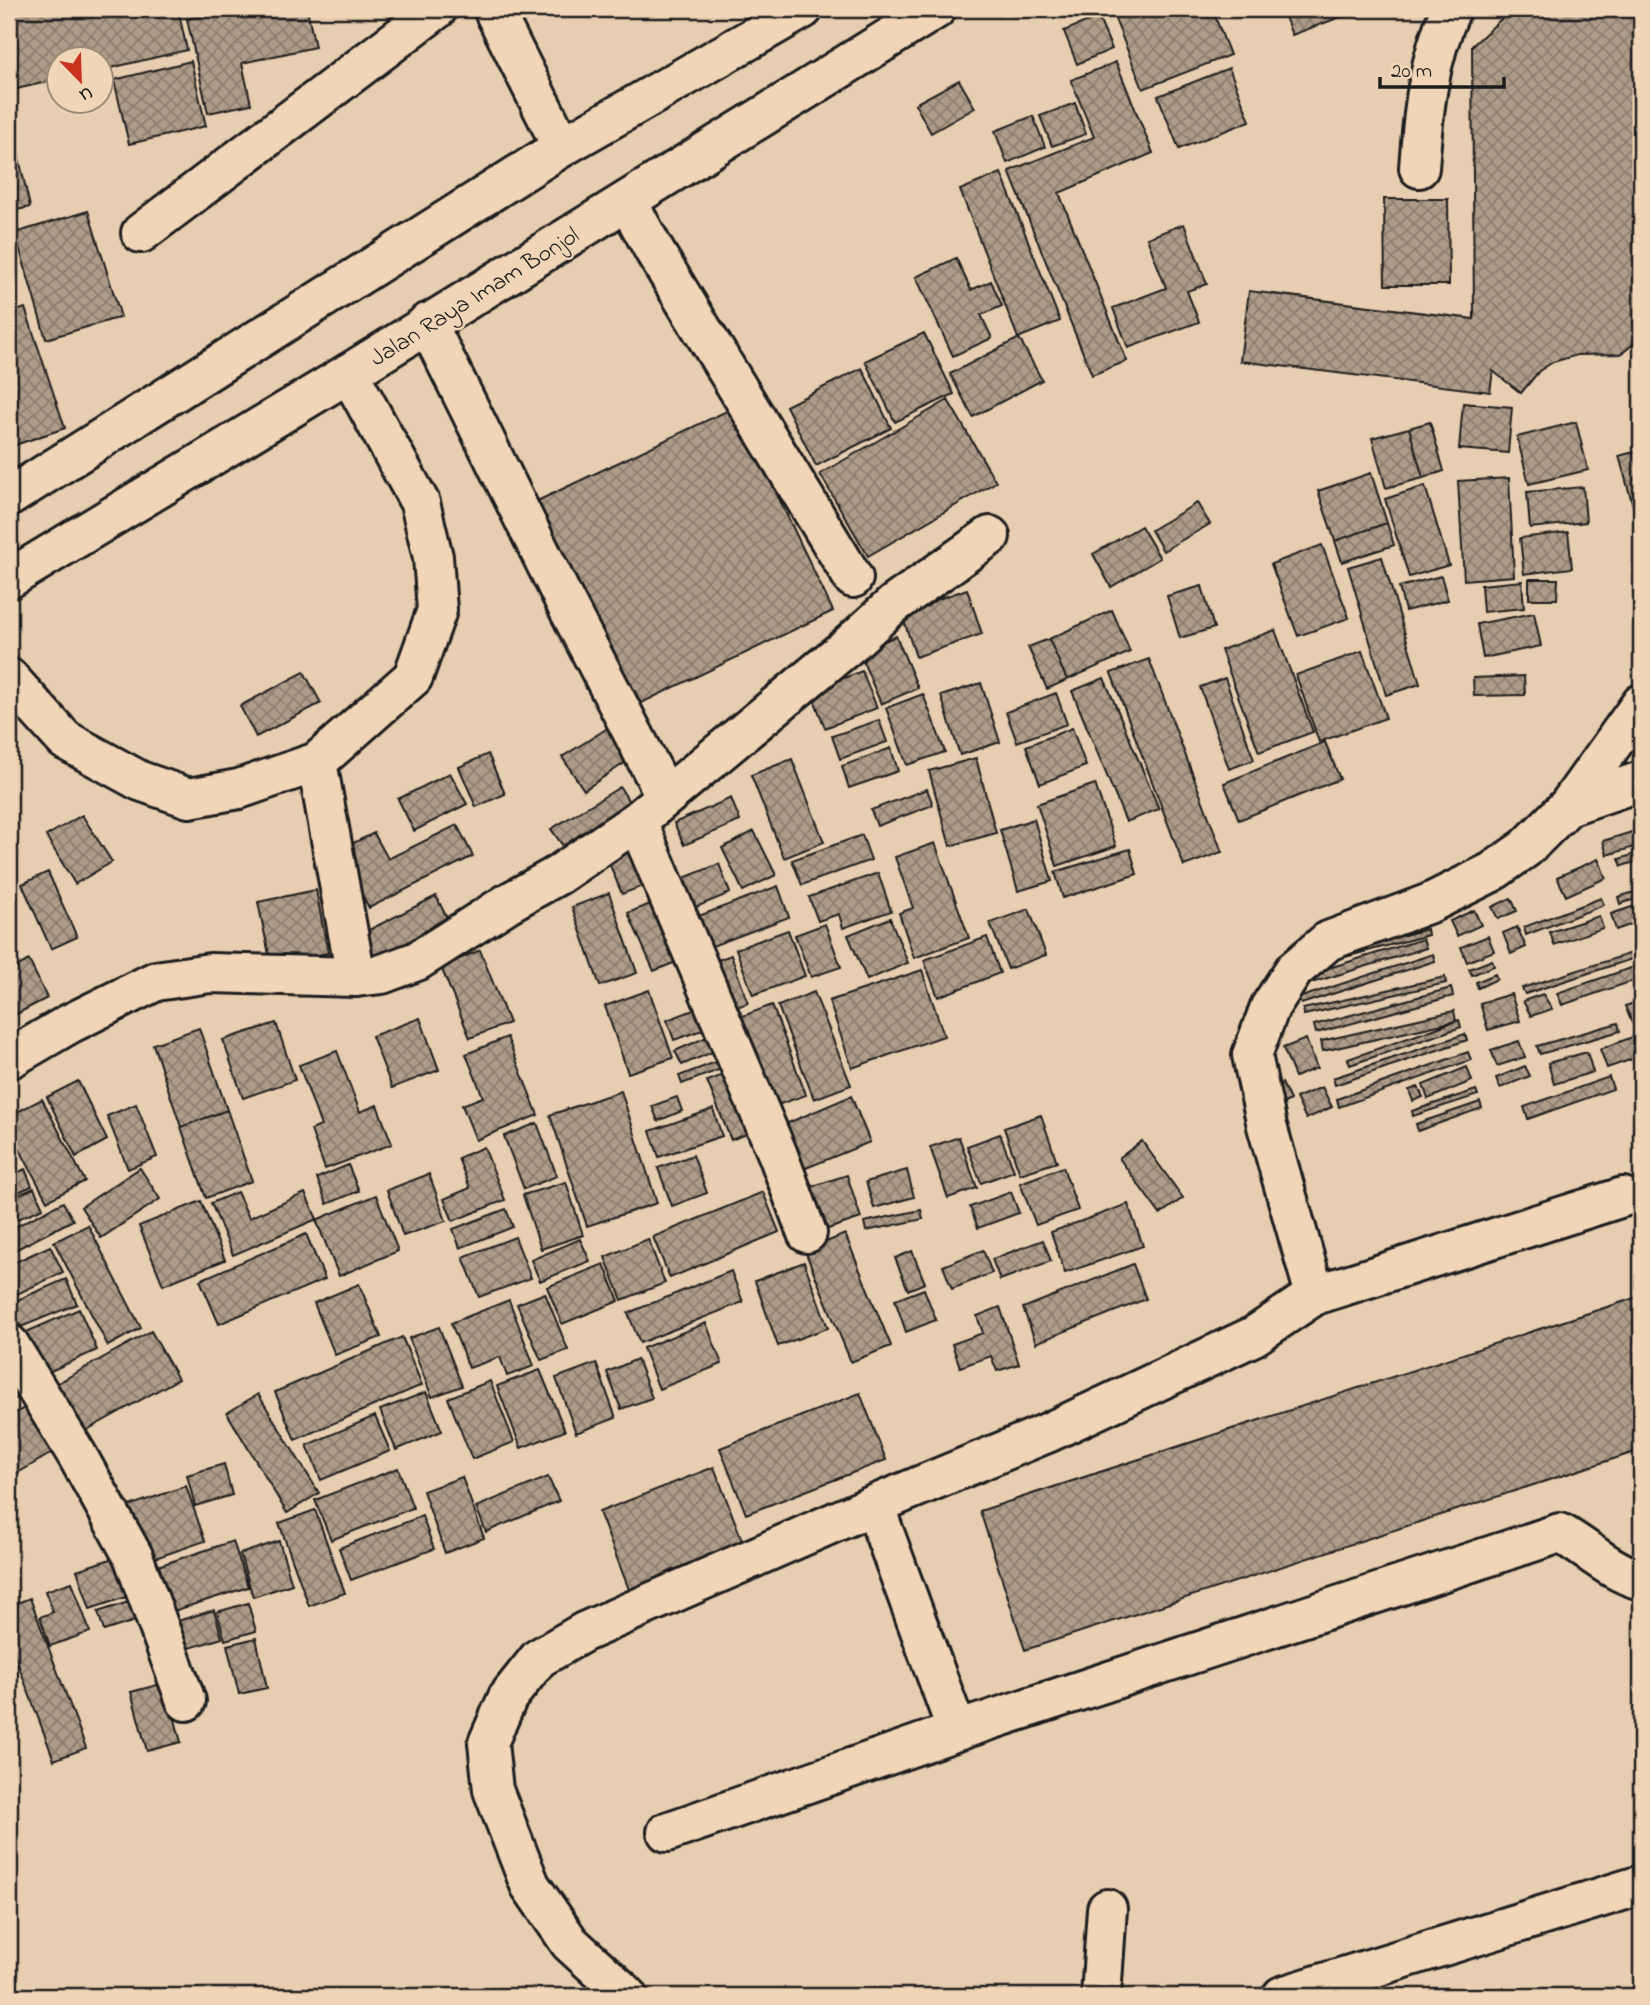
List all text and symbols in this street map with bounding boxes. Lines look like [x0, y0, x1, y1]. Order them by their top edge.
north arrow [46, 46, 116, 116]
scale bar [1380, 46, 1505, 90]
text: 20 m [1391, 57, 1432, 87]
text: U [75, 79, 96, 108]
street label: Jalan Raya Imam Bonjol [364, 219, 587, 378]

